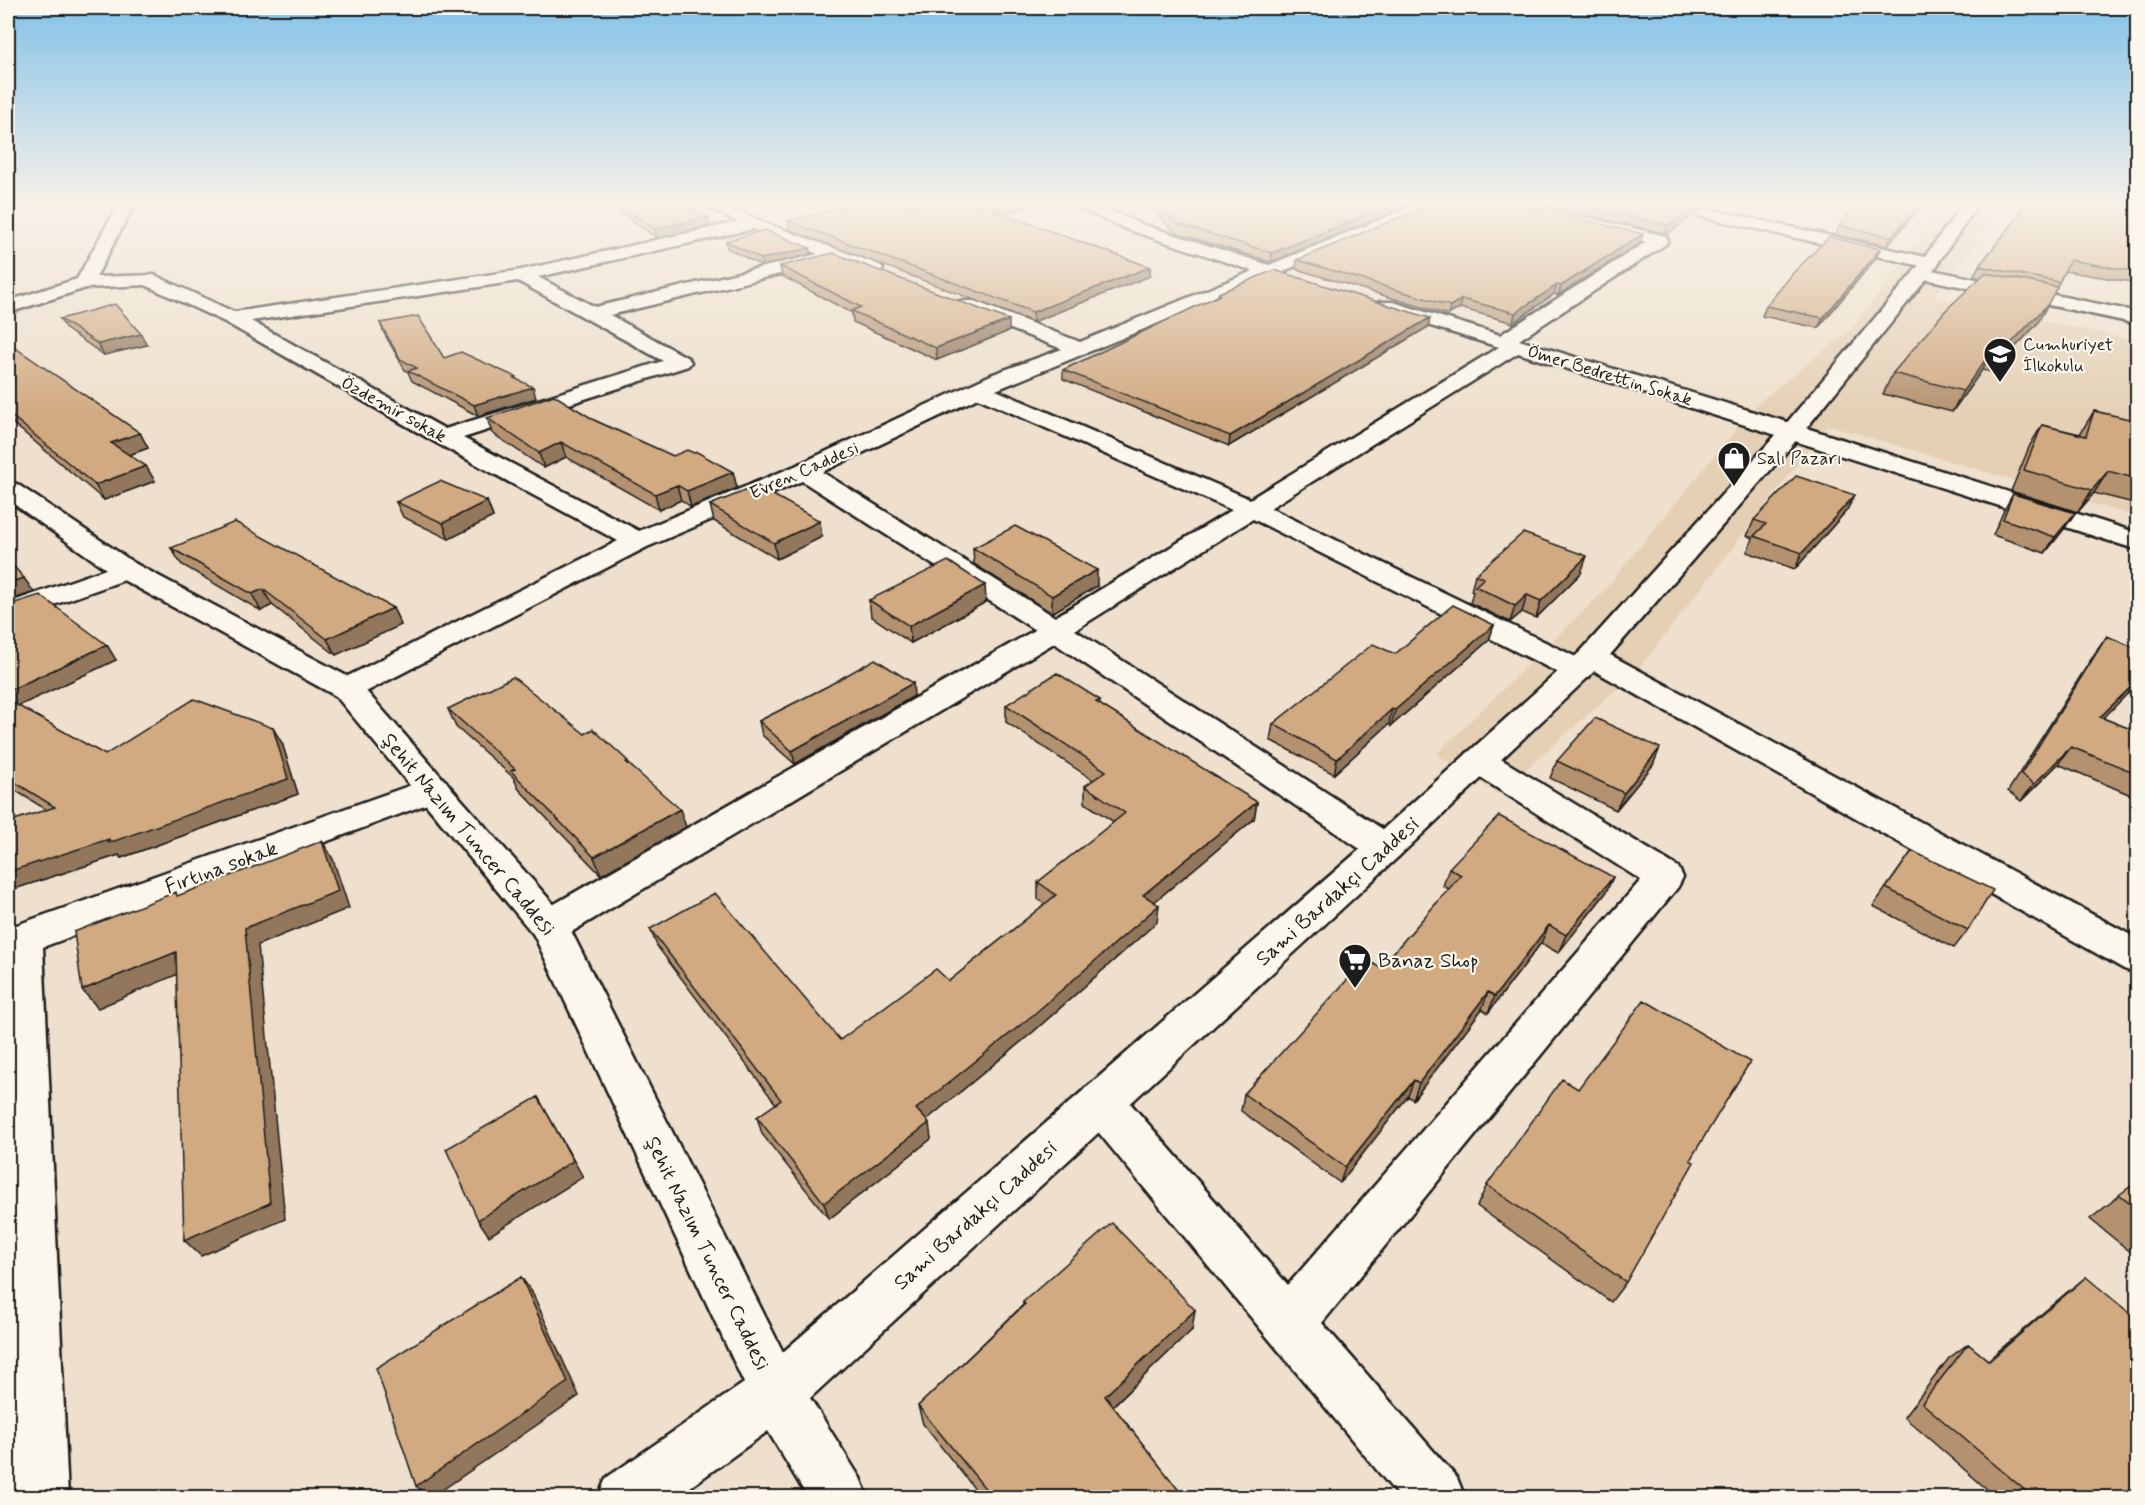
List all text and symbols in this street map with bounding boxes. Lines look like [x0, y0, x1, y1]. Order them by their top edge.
place label: Cumhuriyet İlkokulu [2023, 333, 2113, 378]
school or university icon: Cumhuriyet İlkokulu [1982, 336, 2018, 383]
street label: Ömer Bedrettin Sokak [1524, 339, 1695, 412]
street label: Özdemir sokak [337, 371, 450, 449]
street label: Evren Caddesi [746, 436, 863, 506]
shop icon: Salı Pazarı [1716, 440, 1752, 487]
place label: Salı Pazarı [1757, 447, 1842, 471]
street label: Şehit Nazım Tuncer Caddesi [375, 727, 562, 942]
street label: Sami Bardakçı Caddesi [1250, 811, 1426, 973]
street label: Fırtına sokak [161, 834, 282, 901]
supermarket icon: Banaz Shop [1337, 942, 1373, 989]
place label: Banaz Shop [1378, 947, 1478, 975]
street label: Şehit Nazım Tuncer Caddesi [638, 1132, 776, 1375]
street label: Sami Bardakçı Caddesi [888, 1135, 1064, 1297]

